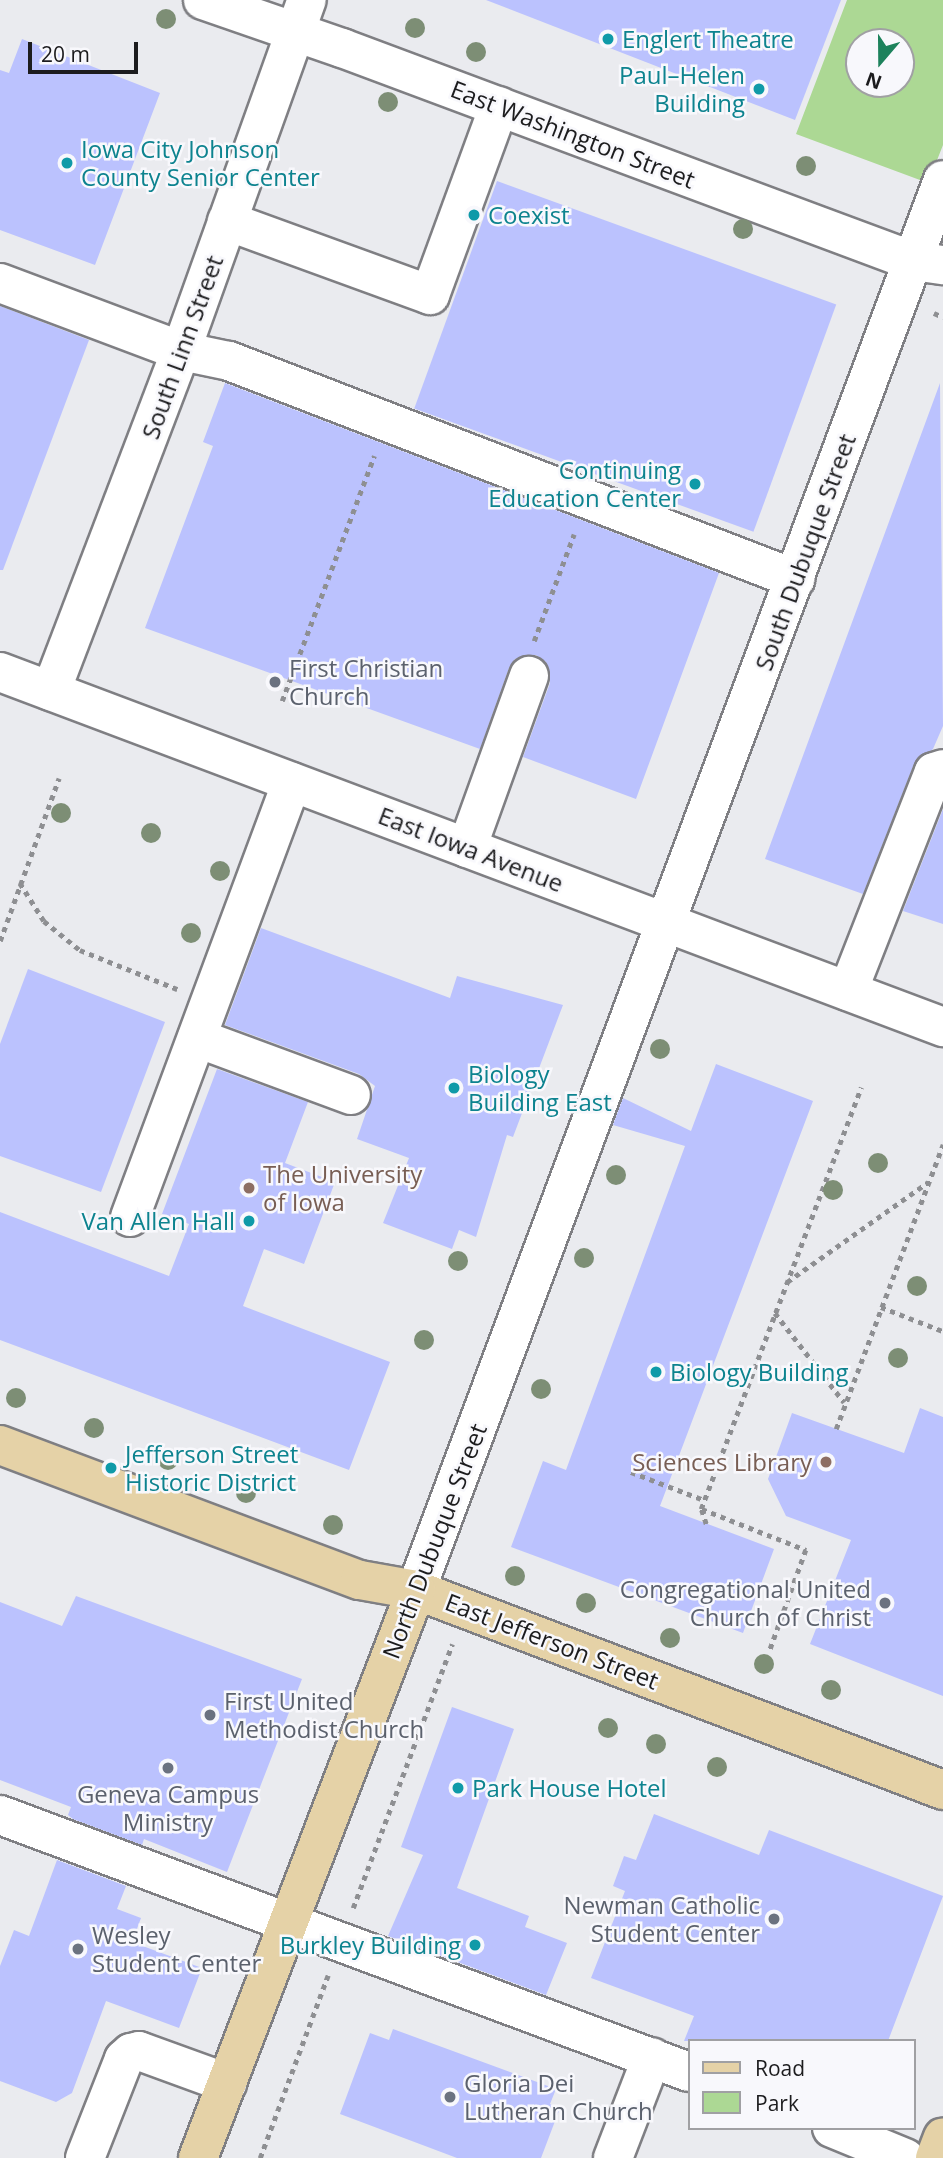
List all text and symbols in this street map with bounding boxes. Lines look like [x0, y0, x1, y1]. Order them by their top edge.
place label: Englert Theatre [622, 25, 794, 53]
scale bar [32, 28, 142, 72]
north arrow [845, 28, 915, 98]
marker: Englert Theatre [600, 31, 616, 47]
text: 20 m [41, 40, 90, 68]
place label: Paul–Helen Building [619, 61, 745, 117]
text: N [862, 66, 885, 96]
street label: East Washington Street [447, 74, 699, 194]
marker: Paul–Helen Building [751, 81, 767, 97]
place label: Iowa City Johnson County Senior Center [81, 135, 320, 191]
marker: Iowa City Johnson County Senior Center [59, 155, 75, 171]
place label: Coexist [488, 201, 570, 229]
marker: Coexist [466, 207, 482, 223]
street label: South Linn Street [135, 251, 229, 443]
street label: South Dubuque Street [749, 430, 861, 674]
place label: Continuing Education Center [488, 456, 681, 512]
marker: Continuing Education Center [687, 476, 703, 492]
place label: First Christian Church [289, 654, 443, 710]
marker: First Christian Church [267, 674, 283, 690]
street label: East Iowa Avenue [374, 800, 568, 898]
place label: Biology Building East [468, 1060, 612, 1116]
marker: Biology Building East [446, 1080, 462, 1096]
place label: The University of Iowa [263, 1160, 422, 1216]
marker: The University of Iowa [241, 1180, 257, 1196]
place label: Van Allen Hall [82, 1207, 235, 1235]
marker: Van Allen Hall [241, 1213, 257, 1229]
place label: Biology Building [670, 1358, 849, 1386]
marker: Biology Building [648, 1364, 664, 1380]
street label: North Dubuque Street [376, 1419, 492, 1663]
place label: Jefferson Street Historic District [125, 1440, 298, 1496]
place label: Sciences Library [632, 1448, 812, 1476]
marker: Sciences Library [818, 1454, 834, 1470]
marker: Jefferson Street Historic District [103, 1460, 119, 1476]
place label: Congregational United Church of Christ [620, 1575, 871, 1631]
street label: East Jefferson Street [441, 1587, 663, 1695]
marker: Congregational United Church of Christ [877, 1595, 893, 1611]
place label: First United Methodist Church [224, 1687, 424, 1743]
marker: First United Methodist Church [202, 1707, 218, 1723]
marker: Geneva Campus Ministry [160, 1760, 176, 1776]
place label: Park House Hotel [472, 1774, 667, 1802]
place label: Geneva Campus Ministry [77, 1780, 259, 1836]
marker: Park House Hotel [450, 1780, 466, 1796]
place label: Newman Catholic Student Center [564, 1891, 760, 1947]
marker: Newman Catholic Student Center [766, 1911, 782, 1927]
place label: Wesley Student Center [92, 1921, 261, 1977]
place label: Burkley Building [280, 1931, 461, 1959]
marker: Burkley Building [467, 1937, 483, 1953]
marker: Wesley Student Center [70, 1941, 86, 1957]
legend [688, 2039, 915, 2130]
text: Road [755, 2054, 805, 2082]
place label: Gloria Dei Lutheran Church [464, 2069, 653, 2125]
marker: Gloria Dei Lutheran Church [442, 2089, 458, 2105]
text: Park [755, 2089, 799, 2117]

